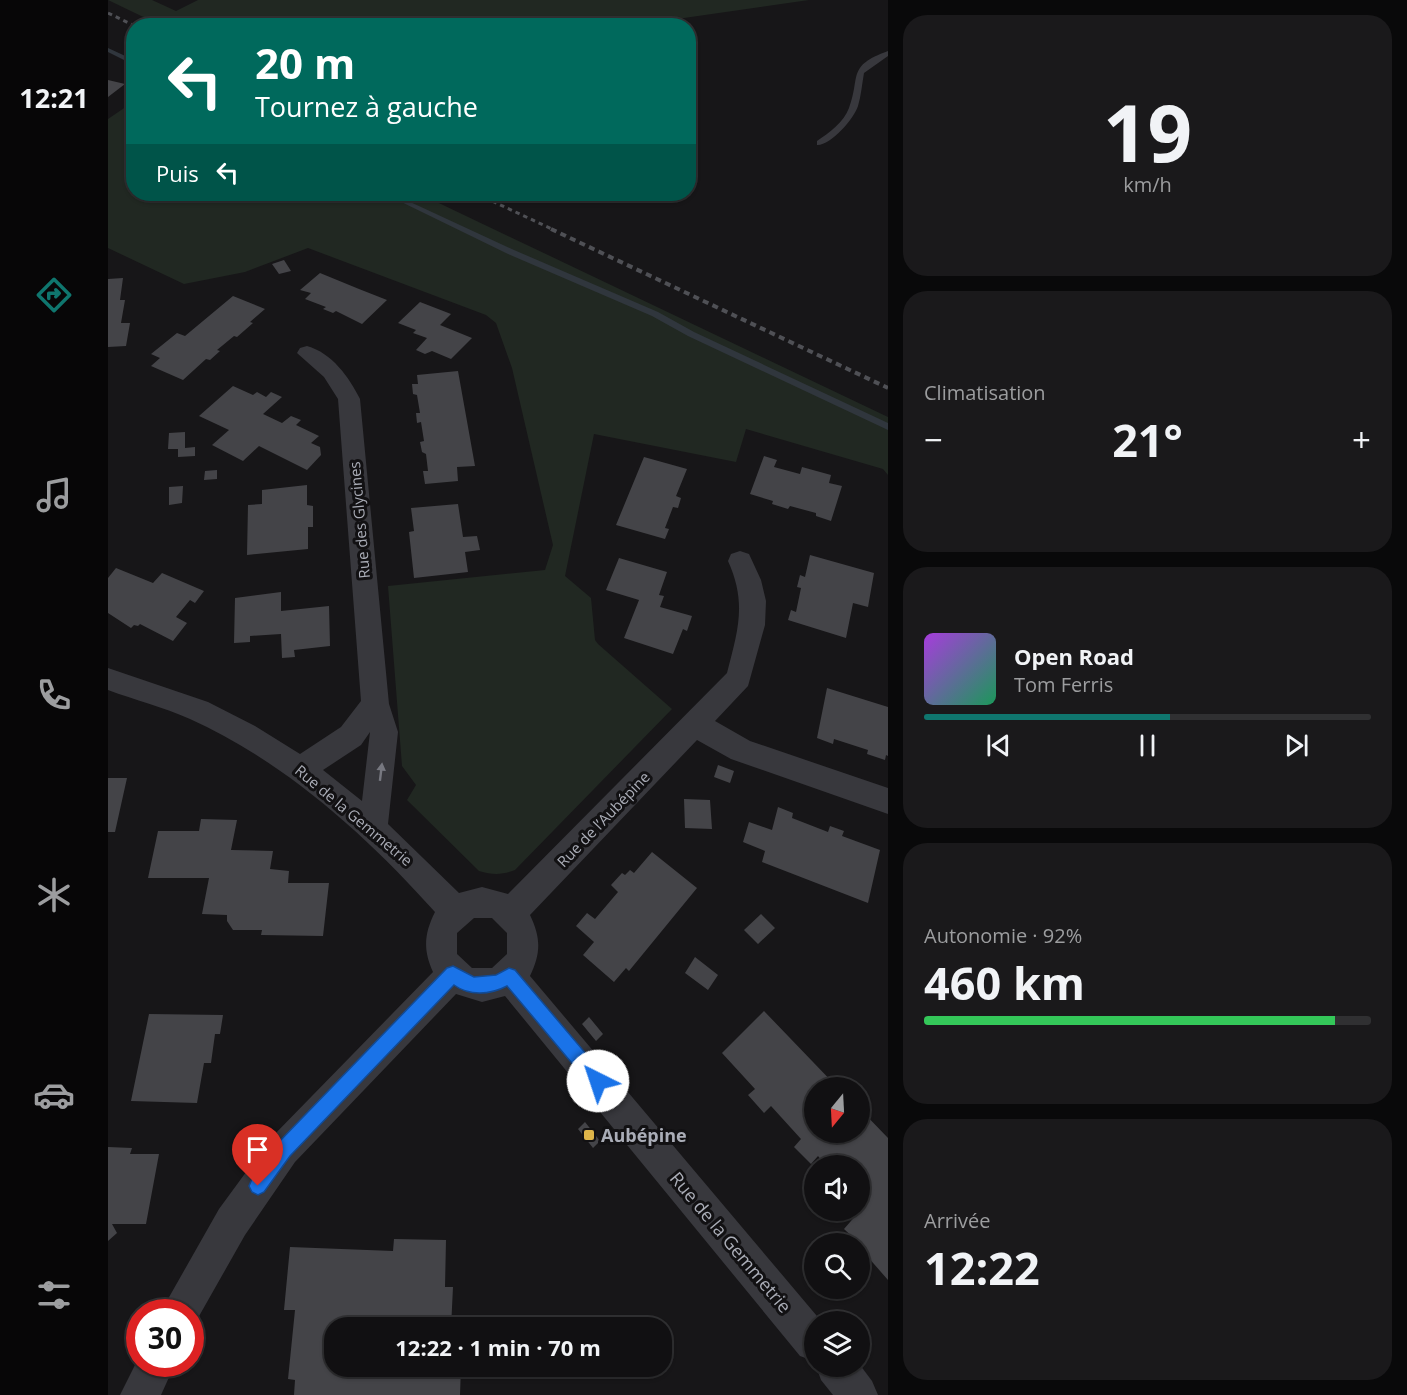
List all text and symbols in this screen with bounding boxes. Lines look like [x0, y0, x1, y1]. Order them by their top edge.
text: 20 m [255, 34, 355, 91]
icon: left [156, 42, 234, 120]
text: 12:21 [19, 79, 89, 116]
text: 19 [1103, 79, 1192, 185]
text: Tournez à gauche [255, 88, 478, 125]
icon: left [211, 156, 244, 189]
text: Puis [156, 158, 199, 188]
text: km/h [1123, 171, 1172, 198]
icon: directions [33, 274, 75, 316]
text: Climatisation [924, 379, 1046, 406]
text: 21° [1112, 409, 1183, 470]
text: − [924, 417, 943, 462]
text: + [1352, 417, 1371, 462]
street label: Rue des Glycines [344, 461, 374, 579]
icon: music [33, 474, 75, 516]
text: Open Road [1014, 641, 1134, 671]
text: Tom Ferris [1014, 671, 1113, 698]
icon: phone [33, 674, 75, 716]
icon: previous [982, 729, 1015, 762]
icon: pause [1131, 729, 1164, 762]
icon: next [1280, 729, 1313, 762]
street label: Rue de la Gemmetrie [291, 760, 417, 870]
one-way arrow [376, 763, 385, 782]
street label: Rue de l’Aubépine [552, 767, 654, 871]
icon: climate [33, 874, 75, 916]
text: Autonomie · 92% [924, 922, 1082, 949]
text: 460 km [924, 952, 1085, 1013]
position arrow [566, 1049, 630, 1113]
icon: car [33, 1074, 75, 1116]
north arrow [804, 1077, 870, 1143]
map controls [804, 1077, 870, 1377]
place label: Aubépine [601, 1123, 687, 1147]
pin [232, 1124, 283, 1186]
marker: Aubépine [582, 1128, 596, 1142]
icon: arrive [241, 1133, 274, 1166]
button: sound [804, 1155, 870, 1221]
street label: Rue de la Gemmetrie [665, 1166, 797, 1318]
text: Arrivée [924, 1207, 991, 1234]
button: search [804, 1233, 870, 1299]
text: 12:22 [924, 1237, 1040, 1298]
icon: filters [33, 1274, 75, 1316]
speed limit sign: 30 [126, 1299, 204, 1377]
button: layers [804, 1311, 870, 1377]
text: 12:22 · 1 min · 70 m [395, 1332, 601, 1362]

